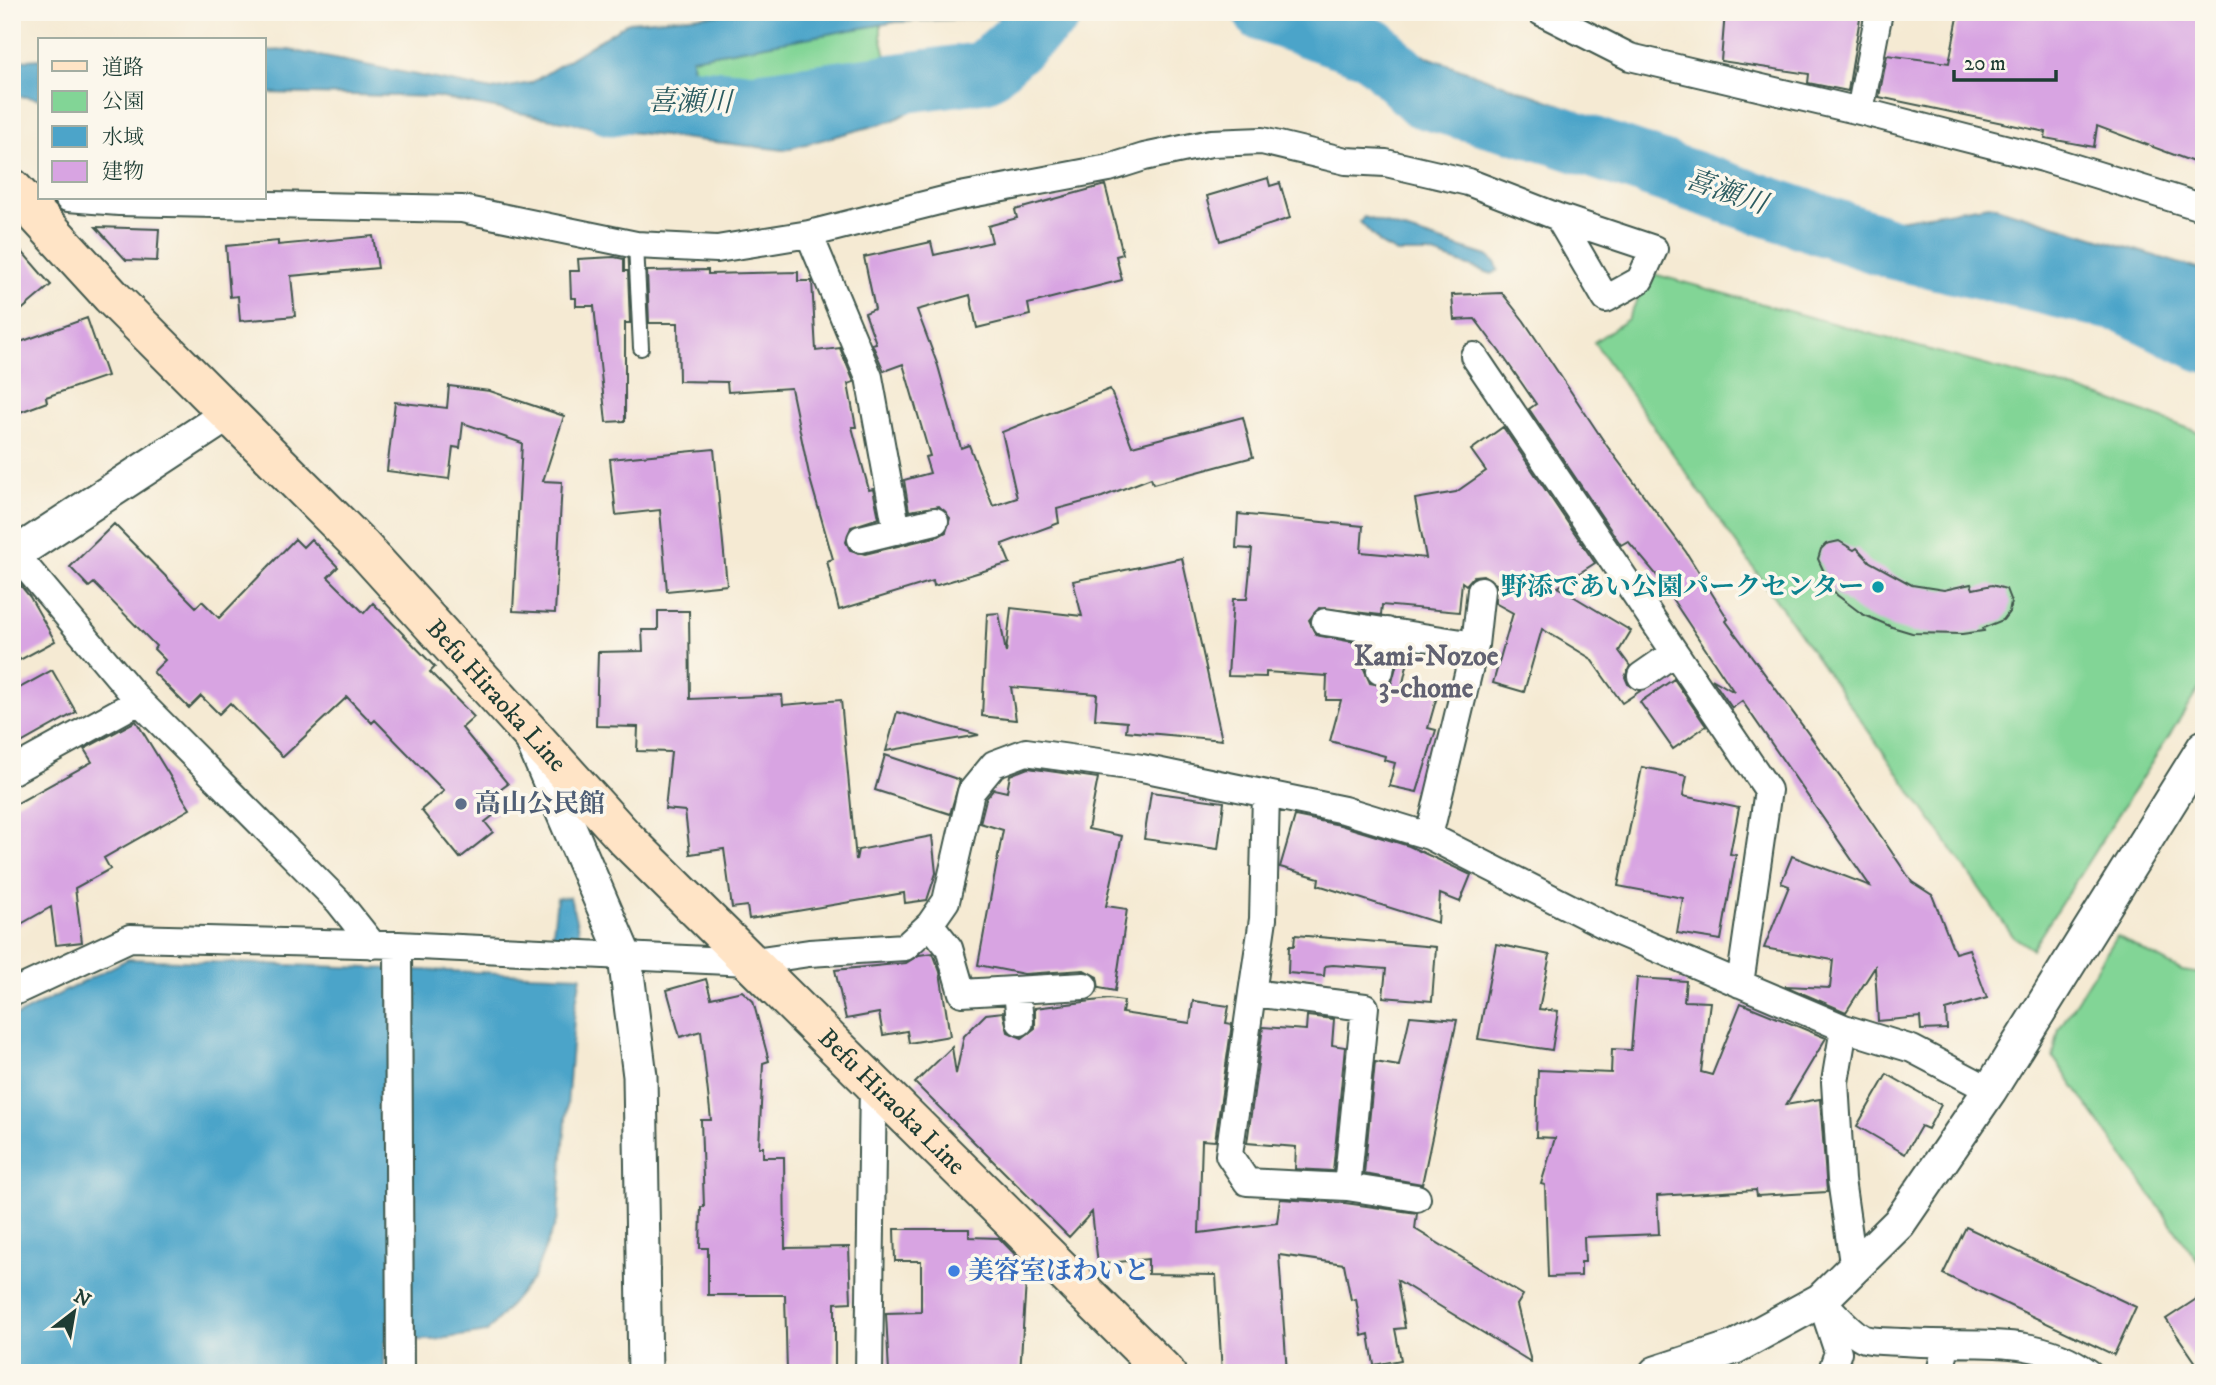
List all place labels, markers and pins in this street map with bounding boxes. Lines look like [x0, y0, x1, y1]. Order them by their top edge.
place label: 野添であい公園パークセンター [1501, 571, 1864, 604]
marker: 野添であい公園パークセンター [1870, 579, 1886, 595]
place label: 高山公民館 [475, 788, 605, 821]
marker: 高山公民館 [453, 796, 469, 812]
place label: 美容室ほわいと [968, 1255, 1150, 1288]
marker: 美容室ほわいと [946, 1263, 962, 1279]

